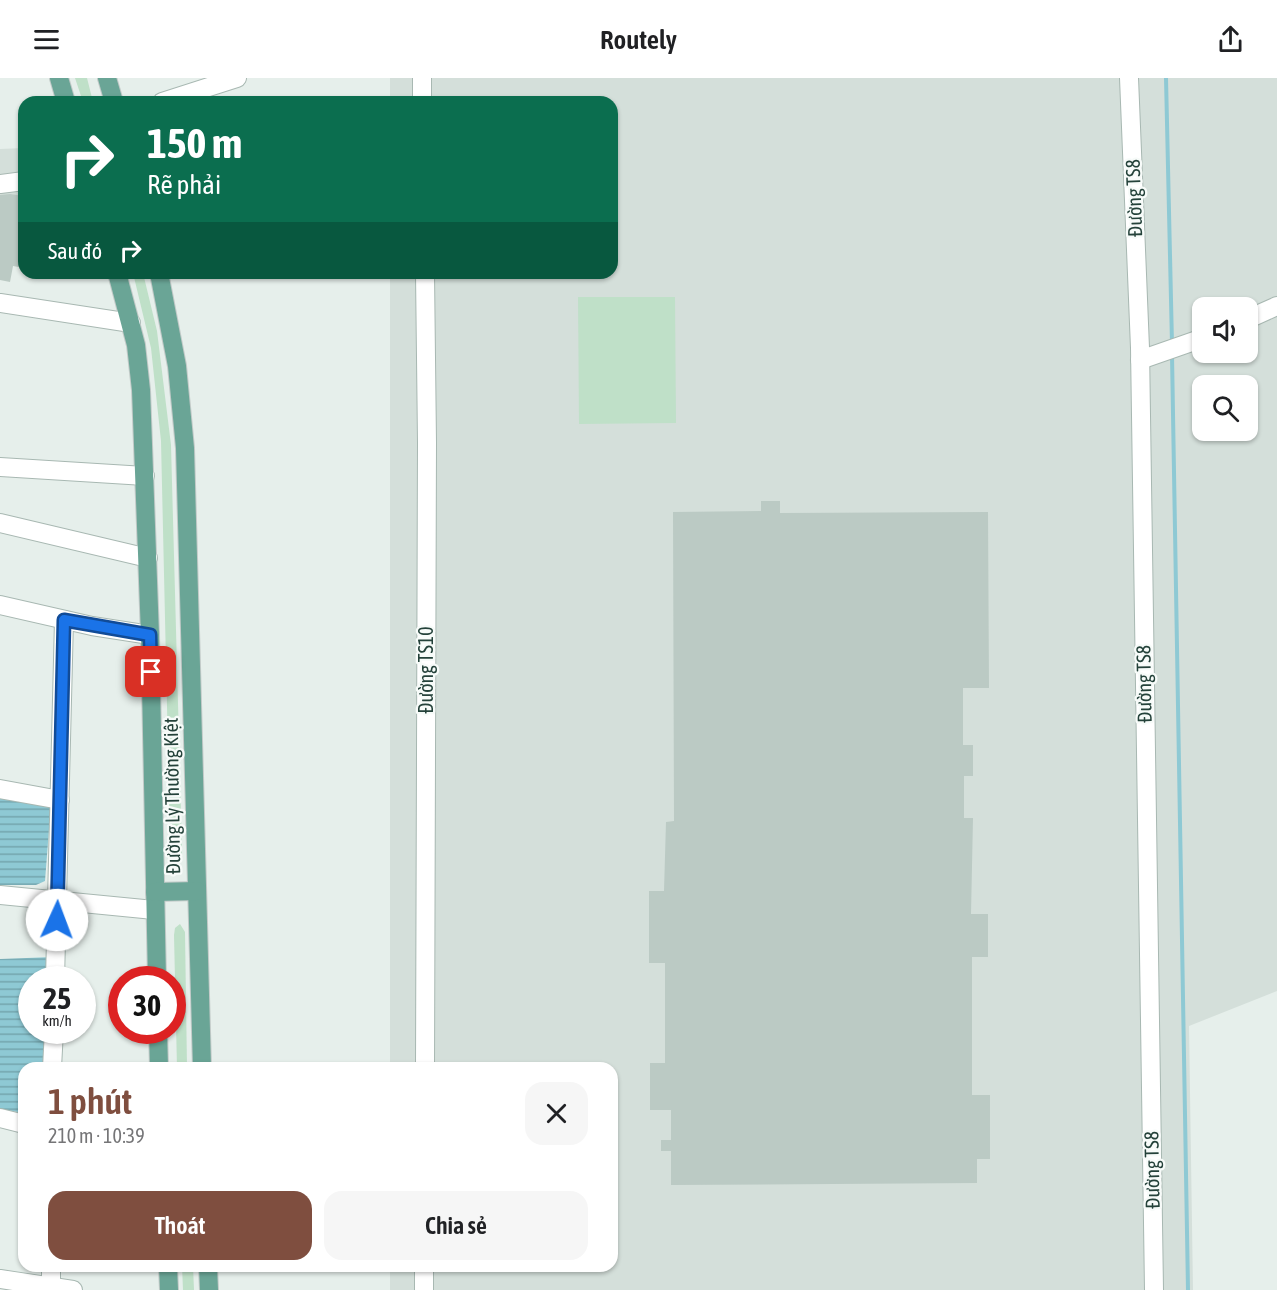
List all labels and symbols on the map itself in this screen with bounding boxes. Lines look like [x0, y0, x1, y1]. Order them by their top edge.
street label: Đường TS8 [1121, 159, 1146, 237]
street label: Đường TS10 [414, 626, 437, 714]
street label: Đường TS8 [1131, 645, 1156, 723]
pin [125, 646, 176, 697]
street label: Đường Lý Thường Kiệt [159, 717, 184, 875]
position arrow [25, 888, 89, 952]
speed limit sign: 30 [108, 966, 186, 1044]
street label: Đường TS8 [1139, 1131, 1164, 1209]

